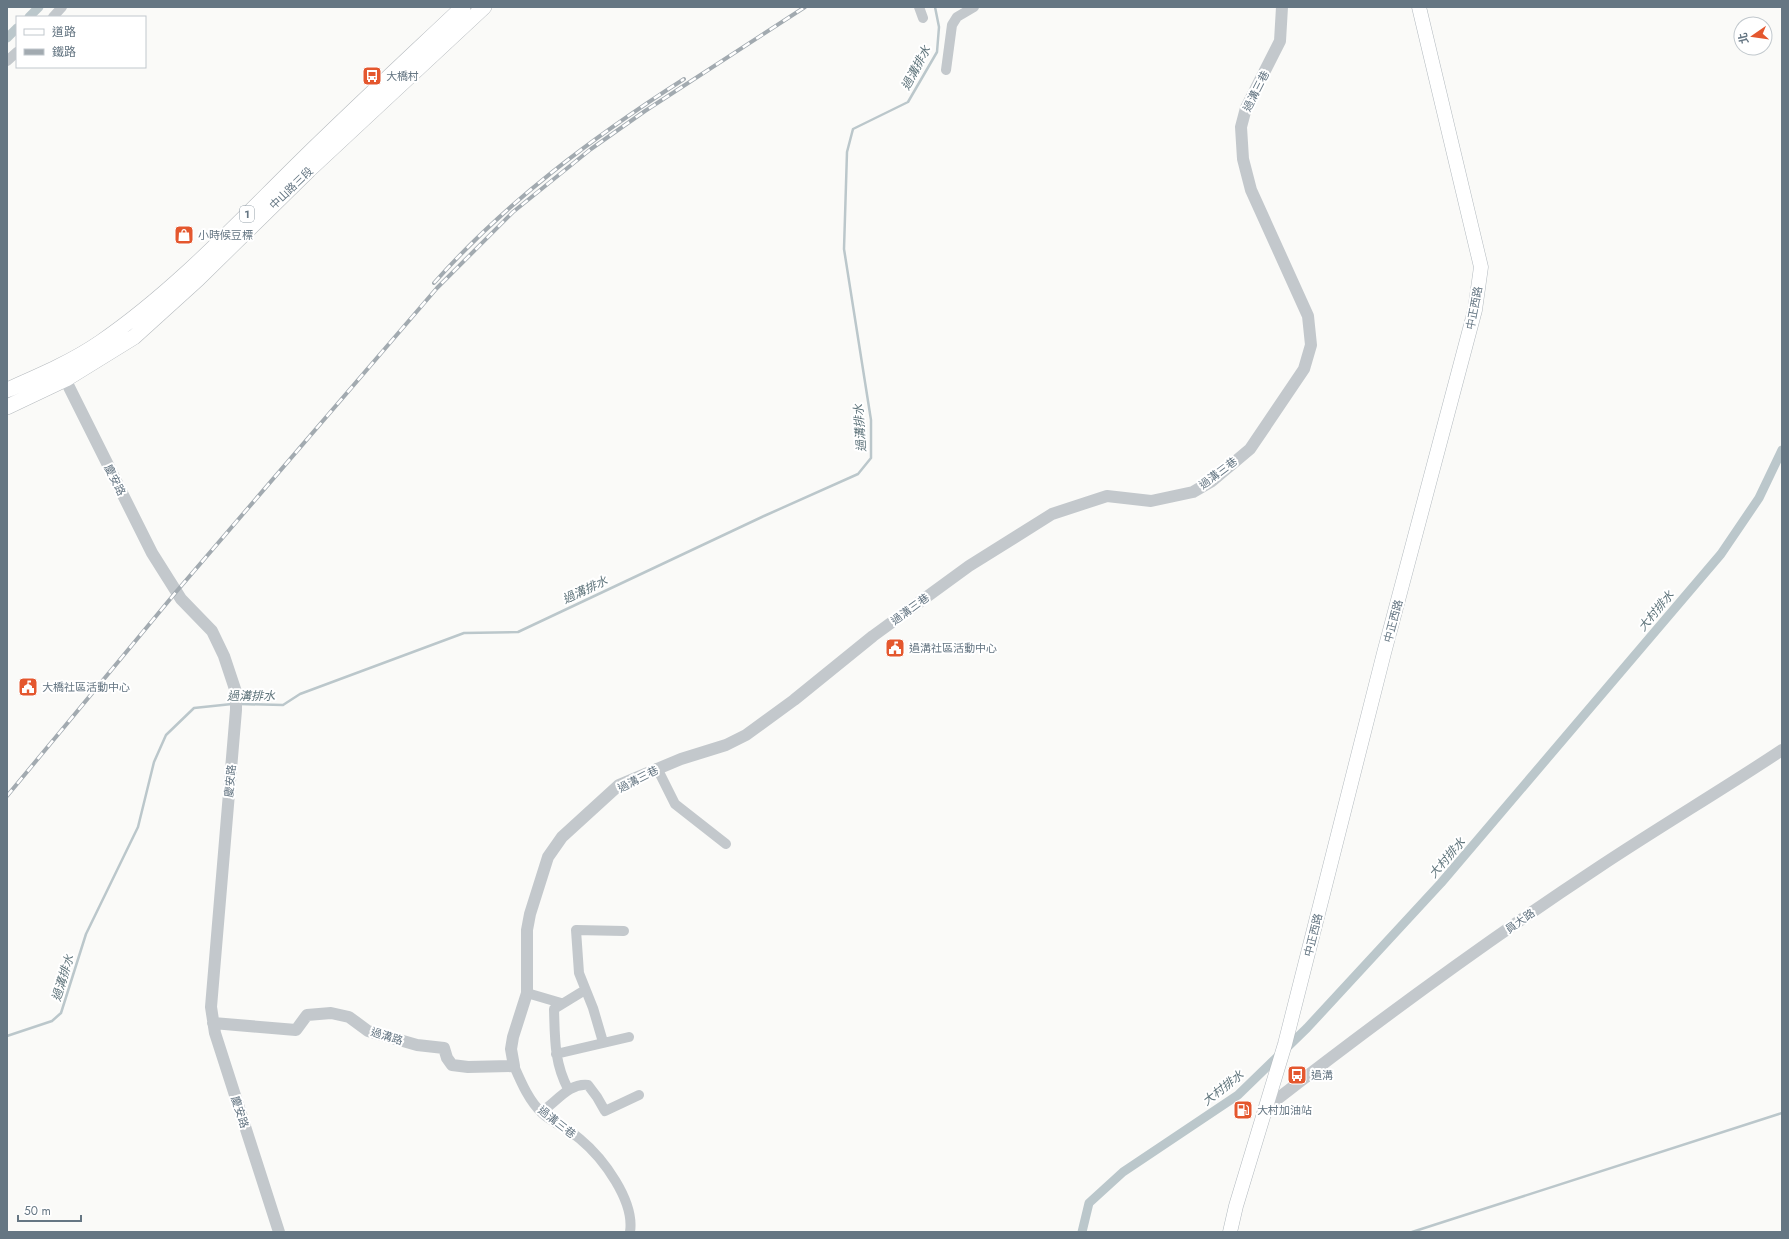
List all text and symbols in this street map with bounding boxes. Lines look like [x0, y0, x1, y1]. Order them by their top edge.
legend [16, 16, 146, 68]
north arrow [1733, 16, 1773, 56]
text: 道路 [52, 23, 76, 41]
text: 北 [1734, 31, 1752, 45]
water label: 過溝排水 [897, 42, 936, 93]
text: 鐵路 [52, 43, 76, 61]
bus stop icon: 大橋村 [361, 65, 383, 87]
place label: 大橋村 [386, 68, 419, 84]
street label: 過溝三巷 [1239, 68, 1273, 114]
street label: 中山路三段 [266, 163, 316, 213]
road number: 1 [240, 206, 254, 222]
shop icon: 小時候豆標 [173, 224, 195, 246]
place label: 小時候豆標 [198, 227, 253, 243]
street label: 中正西路 [1462, 285, 1486, 331]
water label: 過溝排水 [849, 402, 871, 453]
street label: 過溝三巷 [1196, 453, 1240, 493]
street label: 慶安路 [100, 462, 130, 498]
water label: 過溝排水 [559, 571, 611, 608]
water label: 大村排水 [1634, 586, 1679, 635]
street label: 過溝三巷 [887, 590, 933, 628]
street label: 中正西路 [1380, 598, 1406, 644]
public building icon: 過溝社區活動中心 [884, 637, 906, 659]
place label: 過溝社區活動中心 [909, 640, 997, 656]
public building icon: 大橋社區活動中心 [17, 676, 39, 698]
place label: 大橋社區活動中心 [42, 679, 130, 695]
water label: 過溝排水 [227, 687, 276, 705]
street label: 過溝三巷 [615, 762, 661, 796]
street label: 慶安路 [221, 764, 239, 798]
water label: 大村排水 [1424, 833, 1470, 882]
street label: 員大路 [1502, 905, 1538, 937]
street label: 中正西路 [1300, 912, 1326, 958]
water label: 過溝排水 [47, 951, 79, 1004]
street label: 過溝路 [369, 1024, 405, 1048]
bus stop icon: 過溝 [1286, 1064, 1308, 1086]
water label: 大村排水 [1199, 1066, 1248, 1110]
place label: 過溝 [1311, 1067, 1333, 1083]
street label: 慶安路 [227, 1094, 253, 1130]
fuel station icon: 大村加油站 [1232, 1099, 1254, 1121]
street label: 過溝三巷 [535, 1102, 579, 1142]
place label: 大村加油站 [1257, 1102, 1312, 1118]
scale bar [18, 1197, 81, 1223]
text: 50 m [24, 1202, 51, 1220]

